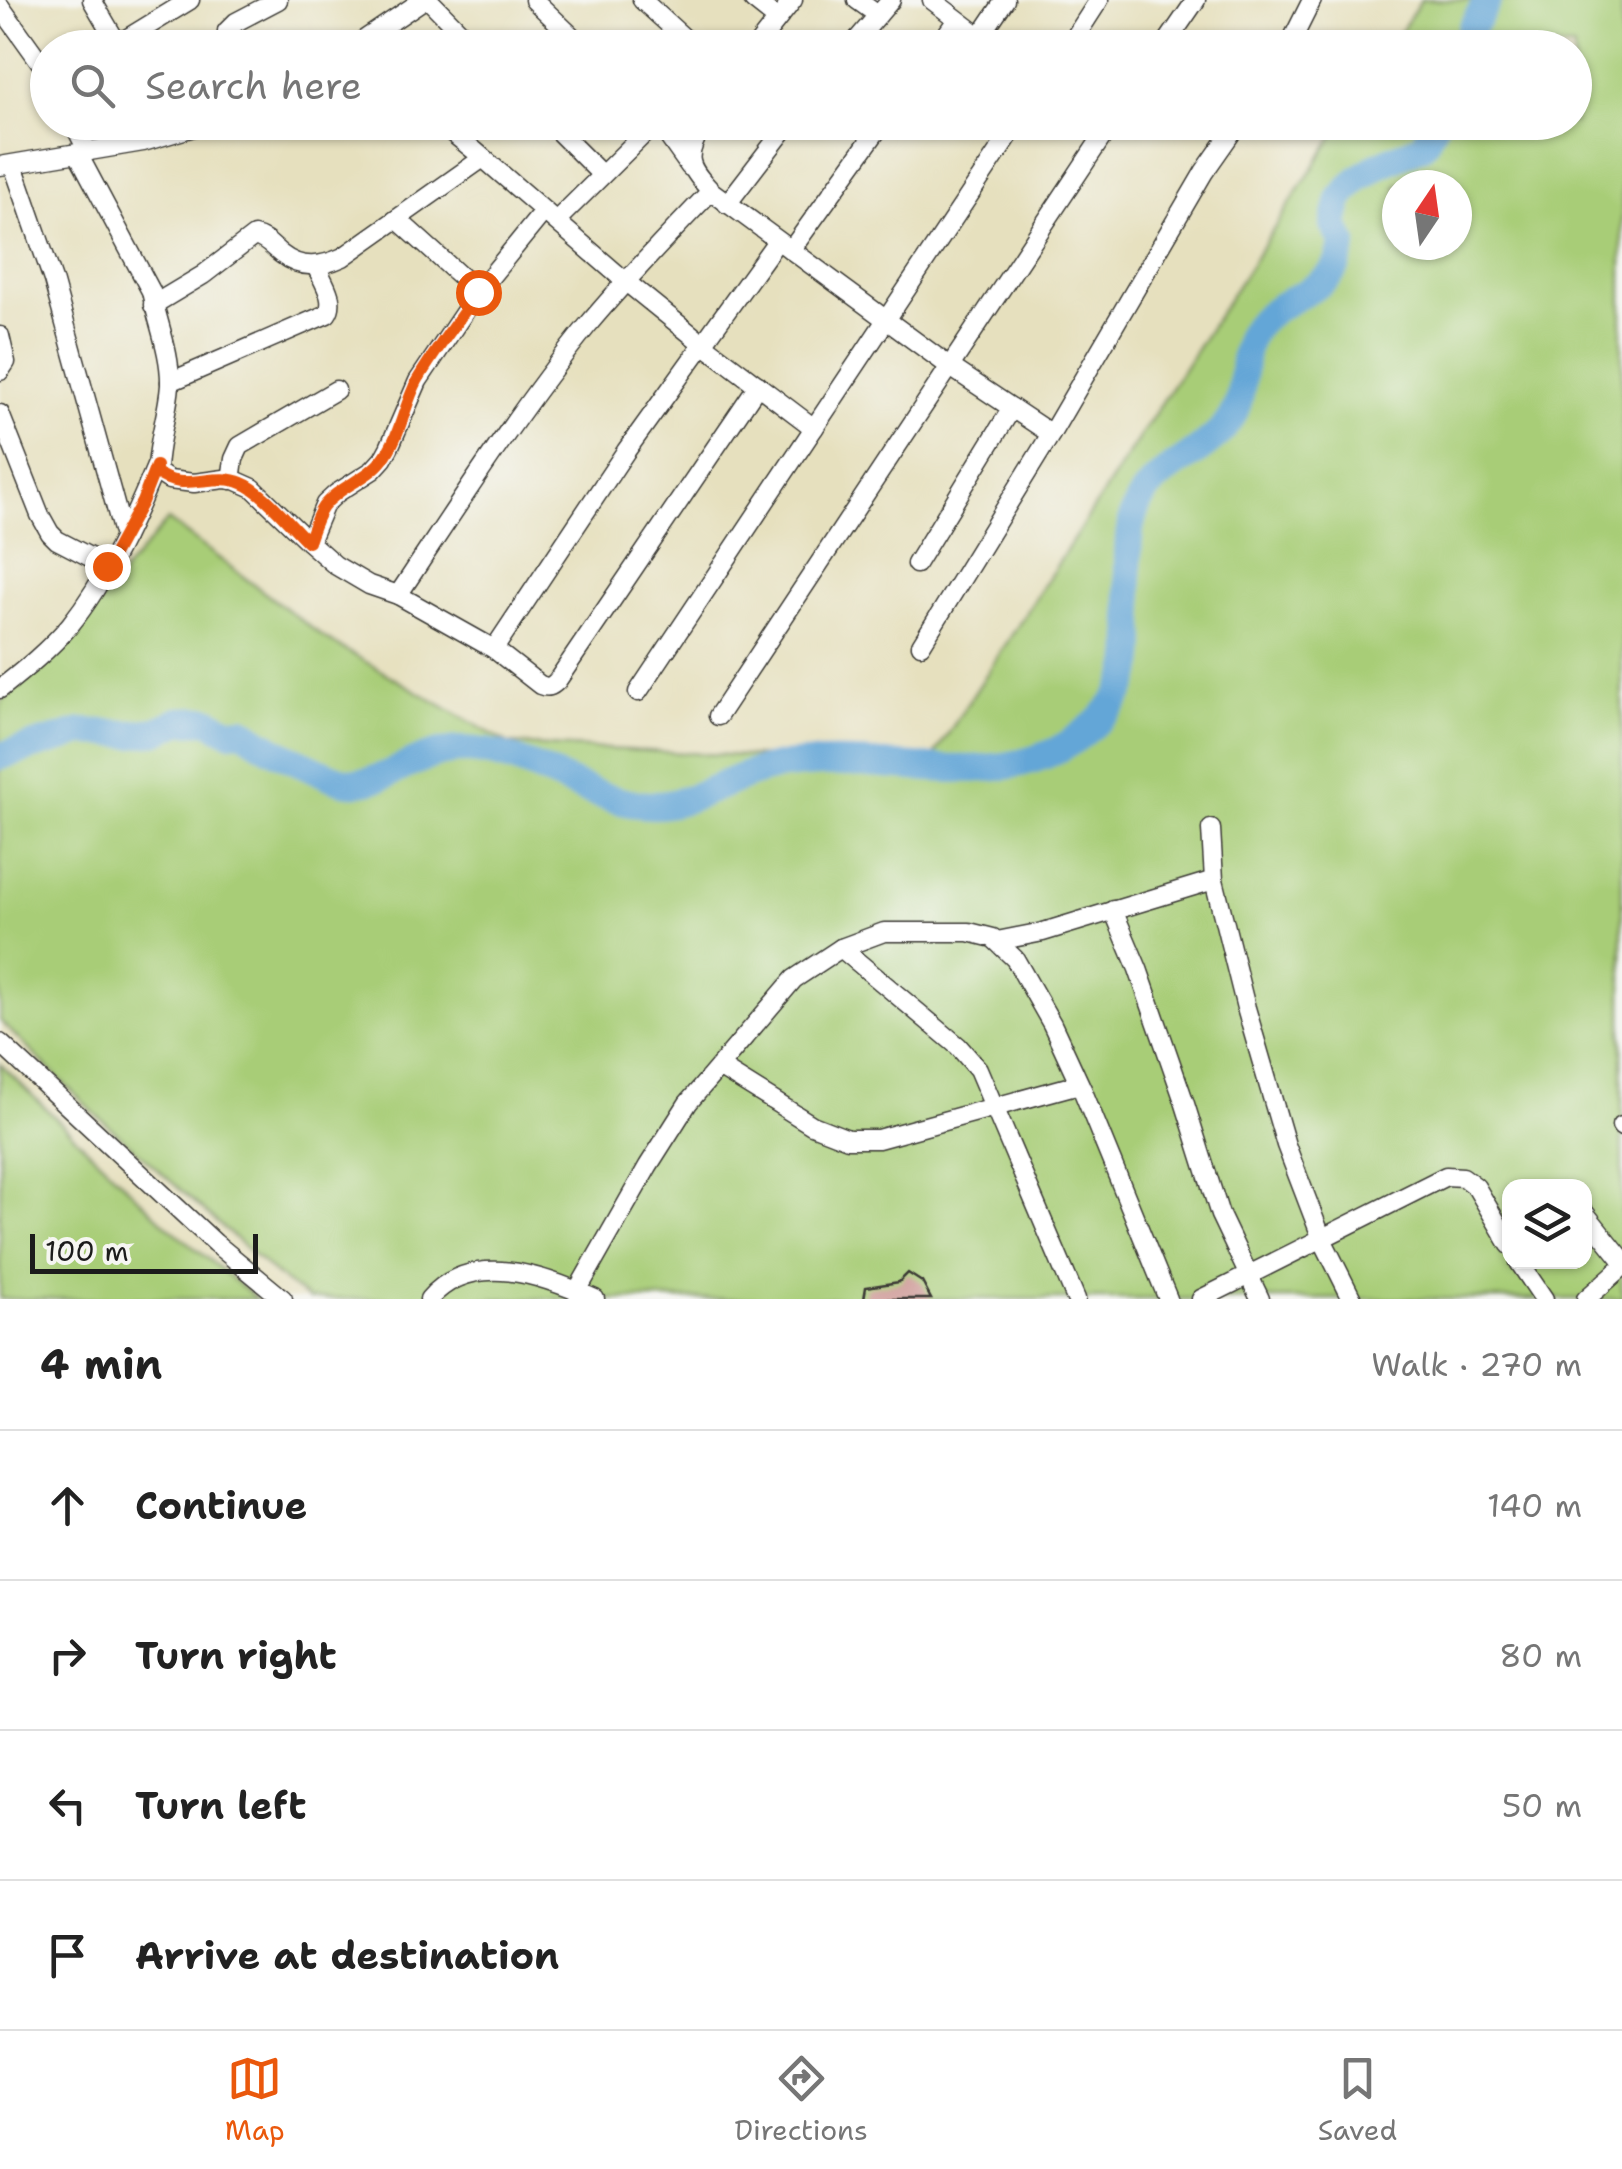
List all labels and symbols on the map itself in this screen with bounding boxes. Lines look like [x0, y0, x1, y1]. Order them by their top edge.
north arrow [1382, 170, 1472, 260]
route start [456, 270, 502, 316]
route end [85, 544, 131, 590]
scale bar [30, 1229, 258, 1274]

